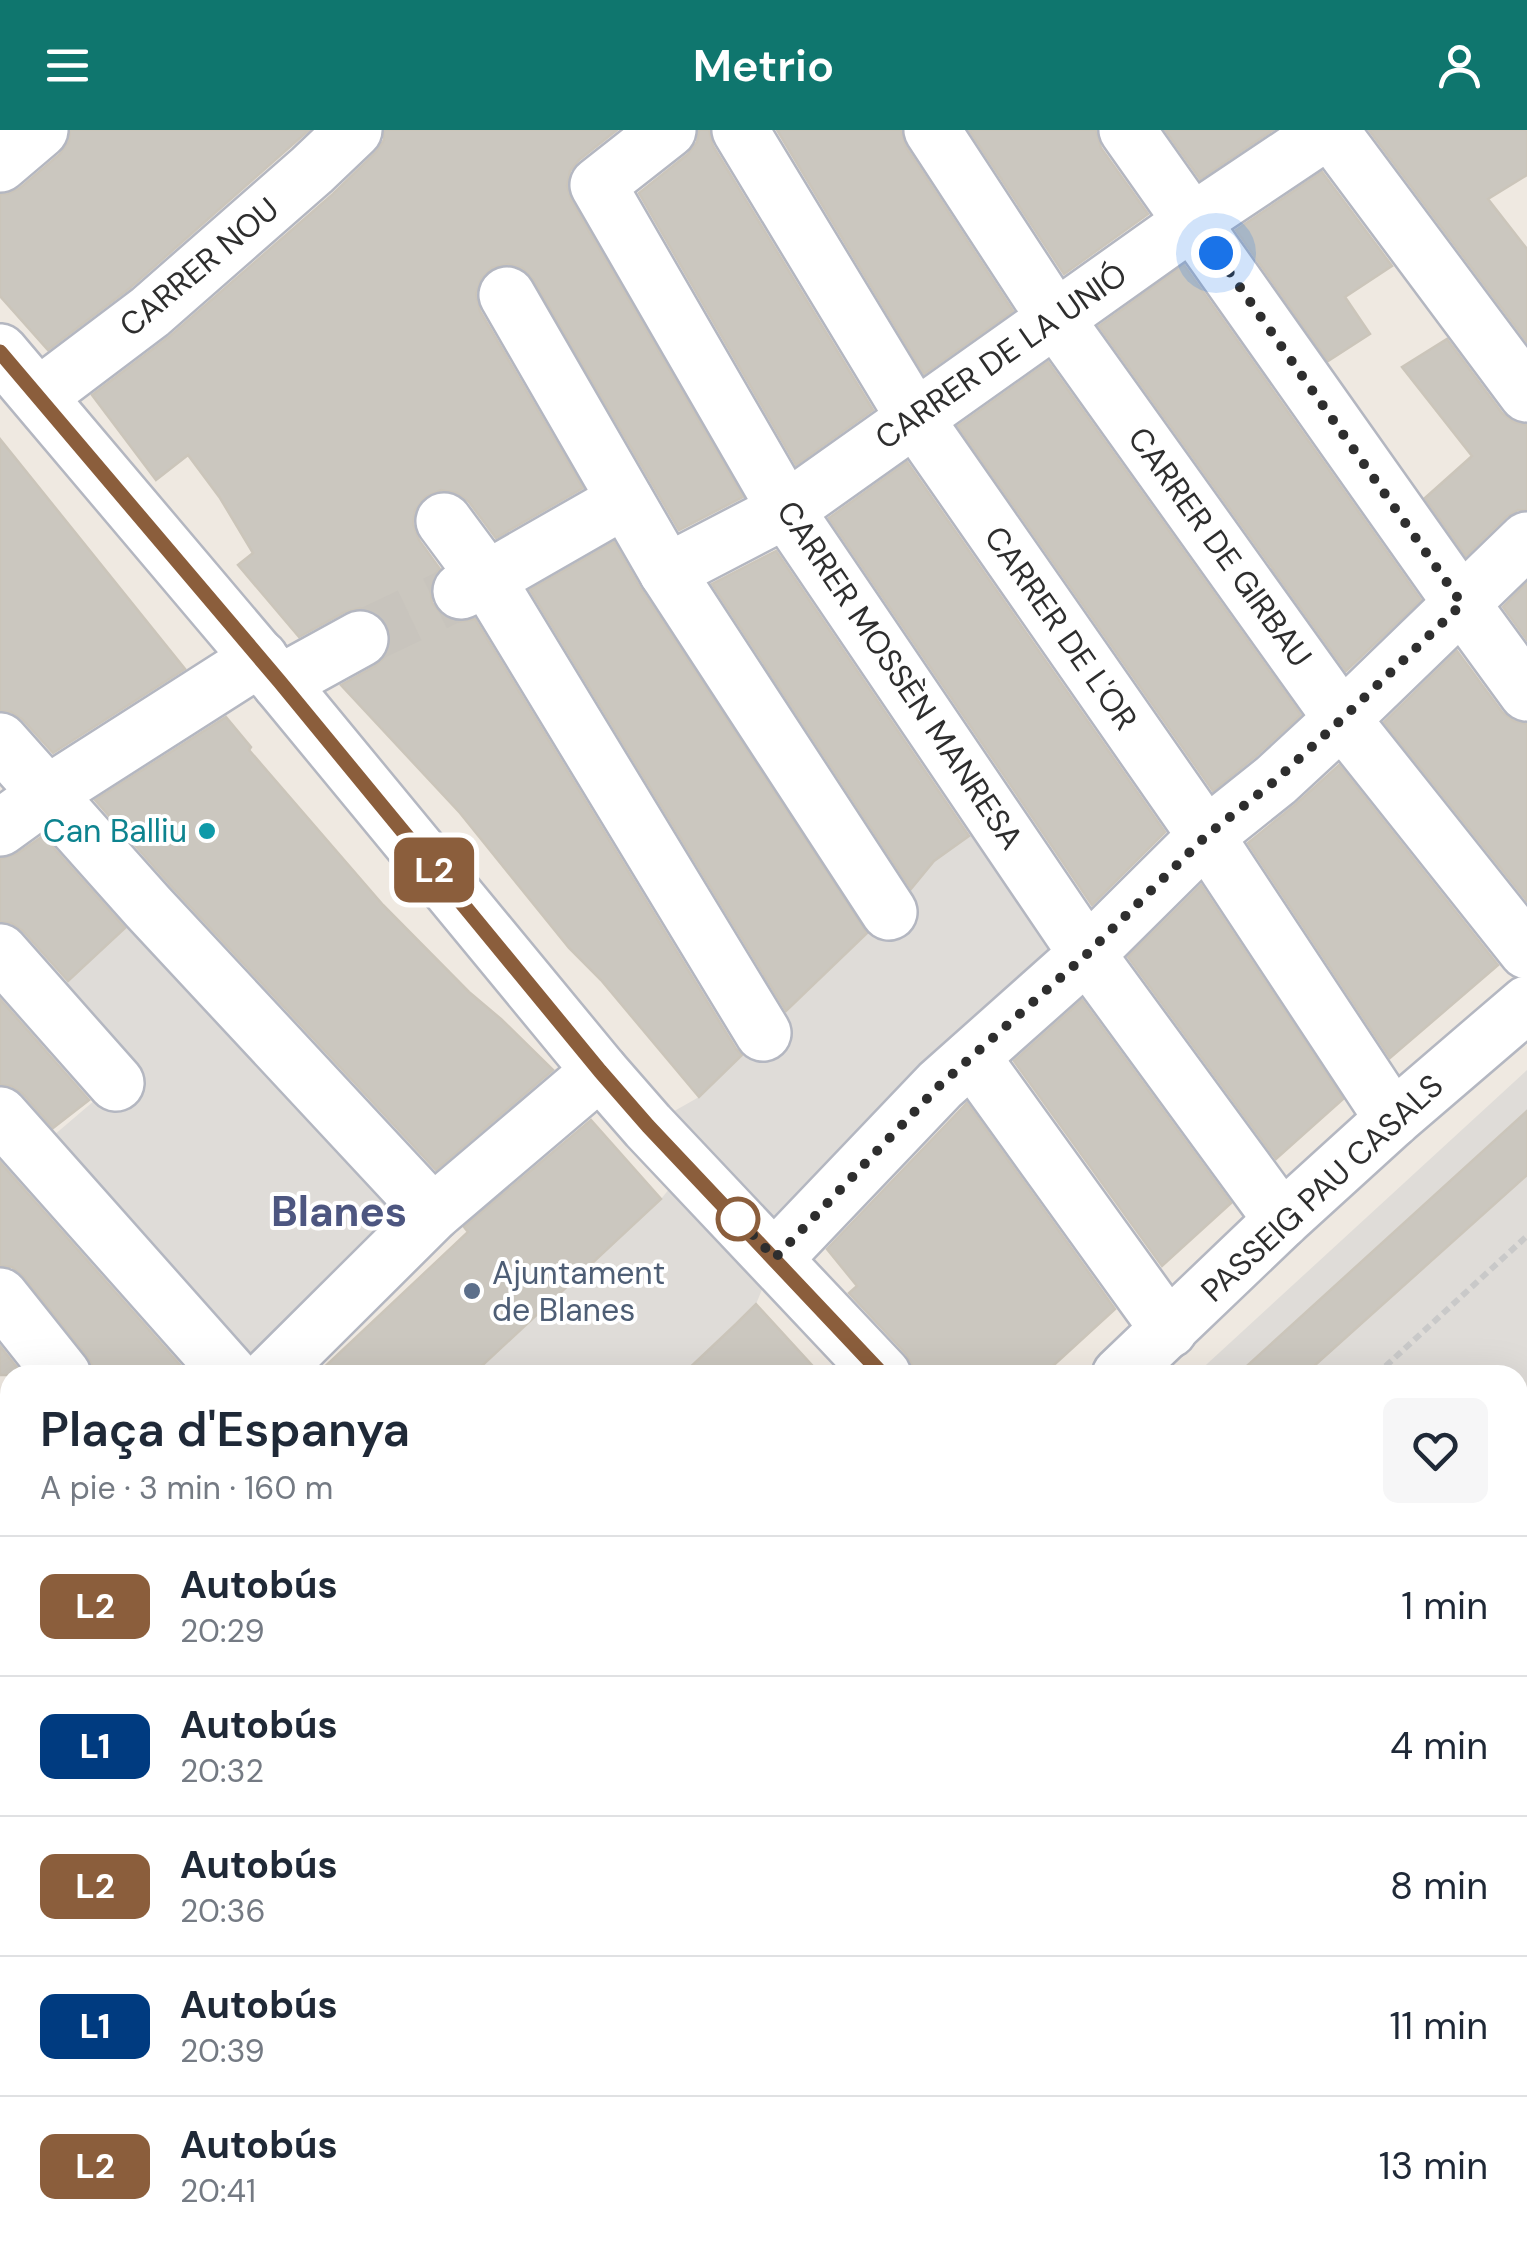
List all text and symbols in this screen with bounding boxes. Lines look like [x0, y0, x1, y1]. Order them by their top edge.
text: Metrio [693, 36, 834, 95]
icon: menu [40, 38, 95, 93]
icon: person [1432, 38, 1487, 93]
street label: CARRER NOU [111, 188, 287, 346]
your location [1191, 228, 1241, 278]
street label: CARRER DE LA UNIÓ [867, 253, 1135, 459]
street label: CARRER DE GIRBAU [1119, 419, 1321, 675]
street label: CARRER MOSSÈN MANRESA [767, 493, 1033, 857]
street label: CARRER DE L'OR [975, 518, 1147, 738]
place label: Can Balliu [43, 810, 187, 852]
marker: Can Balliu [196, 820, 218, 842]
line badge: L2 [389, 838, 479, 902]
text: L2 [414, 847, 454, 893]
street label: PASSEIG PAU CASALS [1192, 1065, 1452, 1311]
district label: Blanes [271, 1184, 407, 1239]
unlabelled marker [717, 1198, 759, 1240]
place label: Ajuntament de Blanes [492, 1252, 665, 1331]
marker: Ajuntament de Blanes [461, 1280, 483, 1302]
text: Plaça d'Espanya [40, 1398, 410, 1461]
button: heart [1383, 1398, 1488, 1503]
text: A pie · 3 min · 160 m [40, 1467, 333, 1509]
text: Autobús [180, 1560, 338, 1610]
text: 1 min [1401, 1581, 1488, 1631]
text: L2 [75, 1583, 115, 1629]
text: 20:29 [180, 1610, 265, 1652]
text: Autobús [180, 1700, 338, 1750]
text: 4 min [1390, 1721, 1488, 1771]
text: L1 [79, 1723, 111, 1769]
text: 20:32 [180, 1750, 264, 1792]
text: Autobús [180, 1840, 338, 1890]
text: 8 min [1390, 1861, 1488, 1911]
text: L2 [75, 1863, 115, 1909]
text: 20:36 [180, 1890, 265, 1932]
text: Autobús [180, 1980, 338, 2030]
text: 11 min [1389, 2001, 1488, 2051]
text: L1 [79, 2003, 111, 2049]
text: 20:39 [180, 2030, 265, 2072]
text: Autobús [180, 2120, 338, 2170]
text: 13 min [1379, 2141, 1488, 2191]
text: L2 [75, 2143, 115, 2189]
text: 20:41 [180, 2170, 256, 2212]

